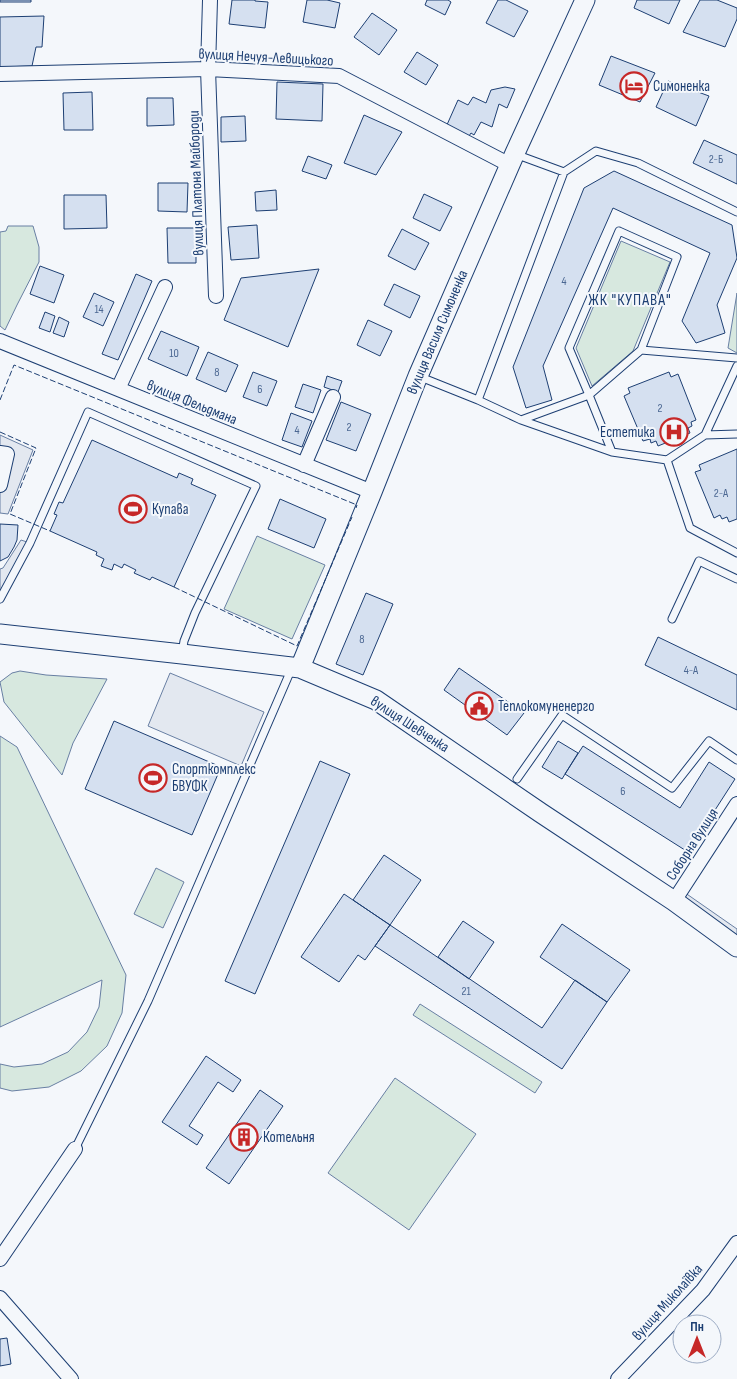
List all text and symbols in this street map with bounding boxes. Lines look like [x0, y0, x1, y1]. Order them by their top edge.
street label: вулиця Нечуя-Левицького [198, 44, 334, 71]
hotel icon: Симоненка [619, 71, 649, 101]
place label: Симоненка [653, 77, 710, 96]
street label: вулиця Платона Майбороди [184, 110, 209, 256]
house number: 2-Б [709, 152, 723, 167]
street label: вулиця Василя Симоненка [403, 267, 472, 397]
house number: 4 [561, 274, 567, 289]
district label: ЖК "КУПАВА" [588, 291, 672, 310]
house number: 14 [94, 302, 104, 317]
house number: 10 [169, 346, 179, 361]
house number: 8 [214, 365, 220, 380]
street label: вулиця Фельдмана [144, 376, 240, 429]
house number: 6 [257, 382, 263, 397]
house number: 2 [658, 401, 663, 416]
hospital icon: Естетика [659, 417, 689, 447]
house number: 2 [347, 420, 352, 435]
house number: 4 [294, 423, 300, 438]
place label: Естетика [600, 423, 655, 442]
house number: 2-А [714, 486, 729, 501]
sports icon: Купава [118, 494, 148, 524]
place label: Купава [152, 500, 189, 519]
house number: 8 [359, 632, 365, 647]
house number: 4-А [684, 663, 699, 678]
public building icon: Теплокомуненерго [464, 691, 494, 721]
street label: вулиця Шевченка [367, 692, 453, 757]
place label: Теплокомуненерго [498, 697, 594, 716]
place label: Спорткомплекс БВУФК [172, 760, 256, 796]
sports icon: Спорткомплекс БВУФК [138, 763, 168, 793]
house number: 6 [620, 784, 626, 799]
street label: Соборна вулиця [662, 805, 723, 884]
house number: 21 [461, 984, 471, 999]
building icon: Котельня [229, 1122, 259, 1152]
place label: Котельня [263, 1128, 315, 1147]
street label: вулиця Миколаївка [628, 1260, 707, 1345]
north arrow [672, 1314, 722, 1364]
text: Пн [690, 1318, 704, 1335]

